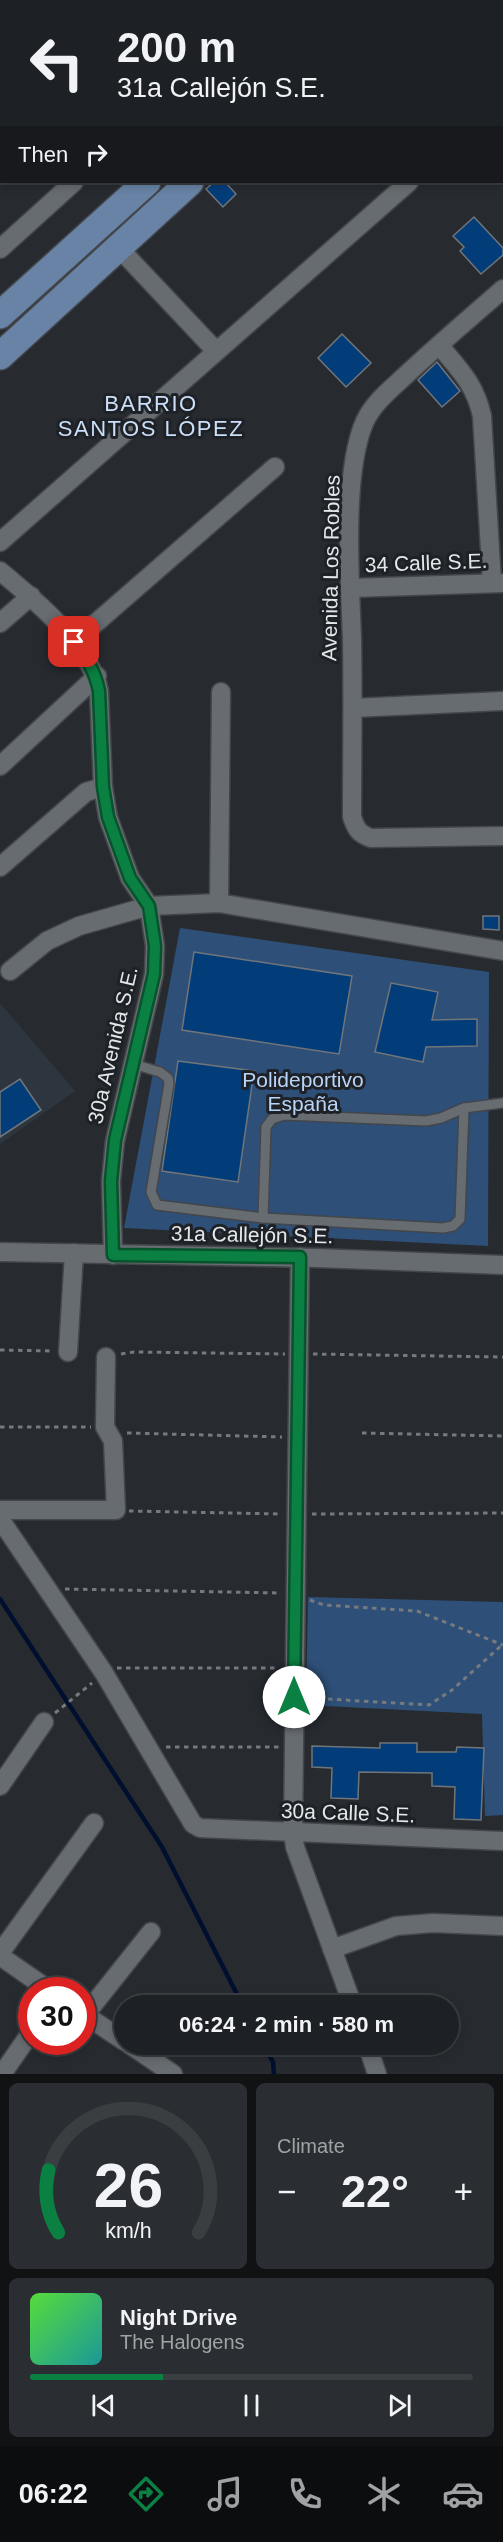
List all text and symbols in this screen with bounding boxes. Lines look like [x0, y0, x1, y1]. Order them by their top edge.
icon: left [18, 24, 96, 102]
text: 200 m [117, 24, 236, 71]
text: 31a Callejón S.E. [117, 73, 326, 103]
icon: right [80, 138, 113, 171]
text: Then [18, 142, 68, 167]
district label: BARRIO SANTOS LÓPEZ [58, 391, 244, 441]
street label: Avenida Los Robles [317, 475, 344, 661]
street label: 34 Calle S.E. [364, 549, 488, 576]
pin [48, 616, 99, 667]
icon: arrive [57, 625, 90, 658]
street label: 30a Avenida S.E. [83, 964, 142, 1126]
park label: Polideportivo España [242, 1068, 364, 1115]
street label: 31a Callejón S.E. [171, 1222, 333, 1247]
position arrow [262, 1665, 326, 1729]
street label: 30a Calle S.E. [281, 1799, 416, 1826]
speed limit sign: 30 [18, 1977, 96, 2055]
text: 06:24 · 2 min · 580 m [179, 2012, 394, 2037]
text: Climate [277, 2135, 345, 2157]
text: 26 [93, 2151, 163, 2220]
text: 22° [341, 2166, 409, 2217]
text: − [277, 2173, 296, 2210]
text: + [454, 2173, 473, 2210]
text: km/h [105, 2219, 151, 2243]
text: Night Drive [120, 2305, 237, 2330]
text: The Halogens [120, 2331, 245, 2353]
icon: previous [87, 2389, 120, 2422]
icon: pause [235, 2389, 268, 2422]
icon: next [383, 2389, 416, 2422]
icon: directions [125, 2473, 167, 2515]
icon: music [204, 2473, 246, 2515]
icon: phone [284, 2473, 326, 2515]
icon: climate [363, 2473, 405, 2515]
icon: car [442, 2473, 484, 2515]
text: 06:22 [19, 2479, 88, 2509]

